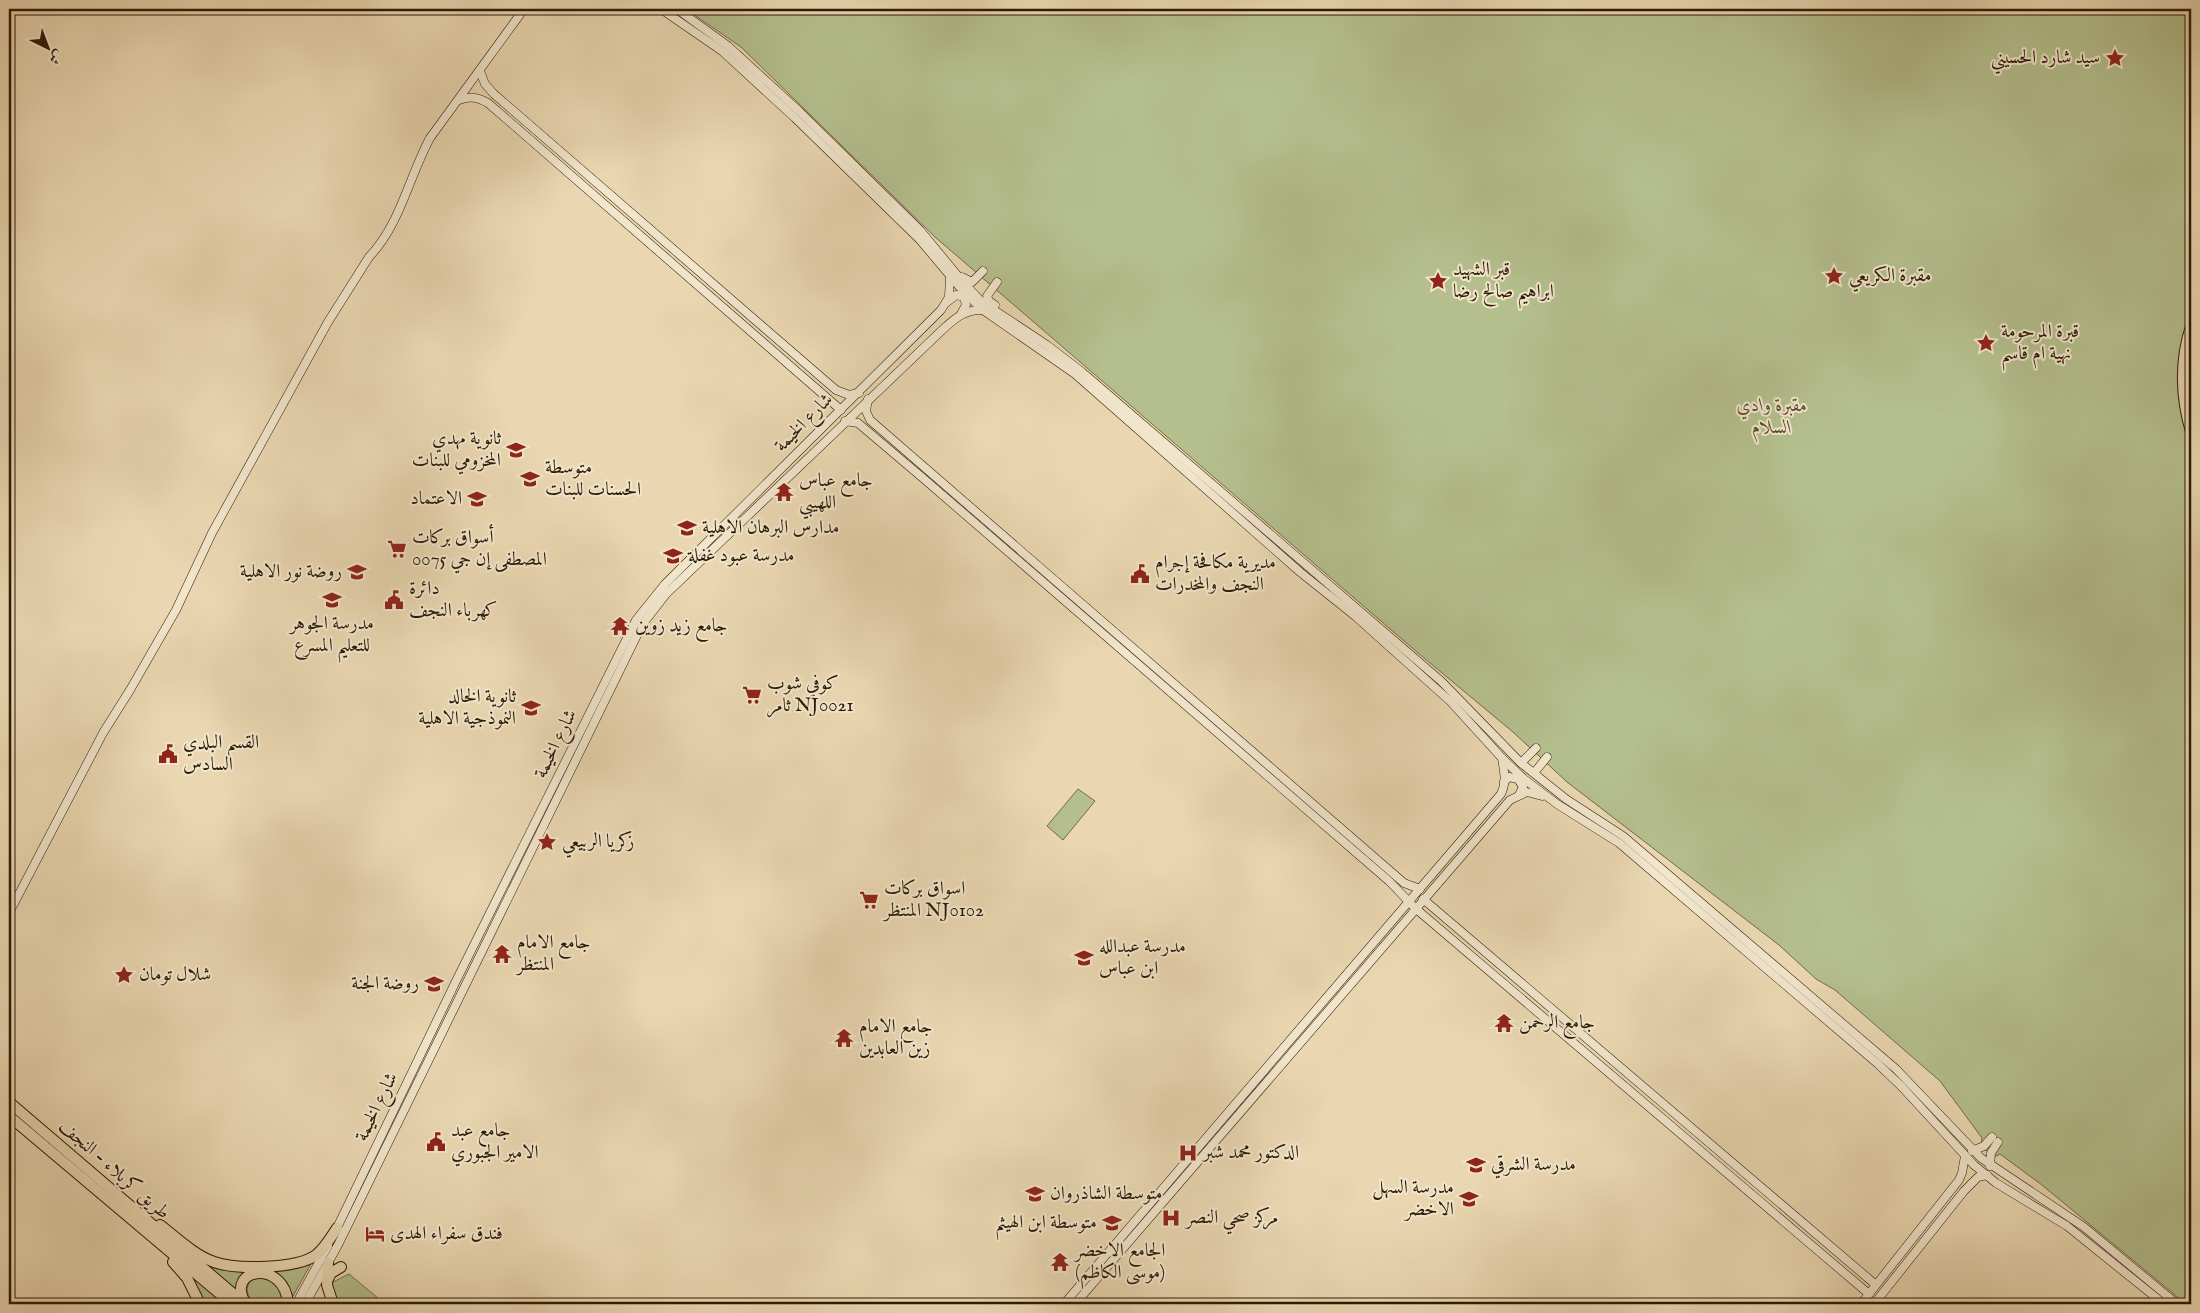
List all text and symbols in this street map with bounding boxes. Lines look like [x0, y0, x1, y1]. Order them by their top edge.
north arrow [22, 22, 72, 72]
text: ش [45, 46, 67, 68]
place label: سيد شارد الحسيني [1991, 46, 2100, 75]
place icon: سيد شارد الحسيني [2104, 47, 2126, 69]
place label: قبر الشهيد ابراهيم صالح رضا [1453, 258, 1554, 310]
place label: مقبرة الكريعي [1849, 264, 1931, 292]
place icon: مقبرة الكريعي [1823, 265, 1845, 287]
place icon: قبر الشهيد ابراهيم صالح رضا [1427, 270, 1449, 292]
place label: قبرة المرحومة نهية ام قاسم [2001, 320, 2079, 372]
place icon: قبرة المرحومة نهية ام قاسم [1975, 332, 1997, 354]
street label: شارع الخيمة [769, 388, 840, 459]
park label: مقبرة وادي السلام [1737, 394, 1807, 443]
place label: ثانوية مهدي المخزومي للبنات [412, 427, 501, 475]
school or university icon: ثانوية مهدي المخزومي للبنات [505, 439, 527, 461]
place label: متوسطة الحسنات للبنات [545, 456, 641, 502]
school or university icon: متوسطة الحسنات للبنات [519, 468, 541, 490]
place label: جامع عباس اللهيبي [799, 469, 873, 520]
temple icon: جامع عباس اللهيبي [773, 481, 795, 503]
place label: الاعتماد [410, 487, 462, 511]
school or university icon: الاعتماد [466, 488, 488, 510]
place label: مدارس البرهان الاهلية [702, 516, 839, 540]
school or university icon: مدارس البرهان الاهلية [676, 517, 698, 539]
place label: أسواق بركات المصطفی إن جي 0075 [412, 524, 547, 574]
supermarket icon: أسواق بركات المصطفی إن جي 0075 [386, 538, 408, 560]
place label: مدرسة عبود غفلة [687, 544, 795, 568]
school or university icon: مدرسة عبود غفلة [662, 545, 684, 567]
place label: مديرية مكافحة إجرام النجف والمخدرات [1155, 551, 1276, 597]
place label: روضة نور الاهلية [240, 560, 342, 584]
school or university icon: روضة نور الاهلية [346, 561, 368, 583]
public building icon: مديرية مكافحة إجرام النجف والمخدرات [1129, 563, 1151, 585]
place label: دائرة كهرباء النجف [409, 577, 498, 623]
school or university icon: مدرسة الجوهر للتعليم المسرع [321, 589, 343, 611]
public building icon: دائرة كهرباء النجف [383, 589, 405, 611]
place label: مدرسة الجوهر للتعليم المسرع [288, 612, 374, 664]
place label: جامع زيد زوين [635, 614, 728, 642]
temple icon: جامع زيد زوين [609, 615, 631, 637]
place label: كوفي شوب ثامر NJ0021 [767, 672, 854, 718]
supermarket icon: كوفي شوب ثامر NJ0021 [741, 684, 763, 706]
place label: ثانوية الخالد النموذجية الاهلية [418, 685, 516, 731]
school or university icon: ثانوية الخالد النموذجية الاهلية [520, 697, 542, 719]
street label: شارع الخيمة [529, 706, 585, 783]
place label: القسم البلدي السادس [183, 731, 259, 777]
public building icon: القسم البلدي السادس [157, 743, 179, 765]
place label: زكريا الربيعي [562, 830, 634, 858]
place icon: زكريا الربيعي [536, 831, 558, 853]
place label: اسواق بركات المنتظر NJ0102 [882, 877, 984, 923]
supermarket icon: اسواق بركات المنتظر NJ0102 [858, 889, 880, 911]
place label: جامع الامام المنتظر [515, 931, 590, 977]
place label: مدرسة عبدالله ابن عباس [1099, 935, 1186, 981]
temple icon: جامع الامام المنتظر [491, 943, 513, 965]
school or university icon: مدرسة عبدالله ابن عباس [1073, 947, 1095, 969]
place label: شلال تومان [139, 963, 211, 987]
place icon: شلال تومان [113, 964, 135, 986]
place label: روضة الجنة [351, 972, 419, 996]
school or university icon: روضة الجنة [423, 973, 445, 995]
place label: جامع الرحمن [1519, 1011, 1595, 1039]
temple icon: جامع الرحمن [1493, 1012, 1515, 1034]
place label: جامع الامام زين العابدين [859, 1015, 932, 1061]
temple icon: جامع الامام زين العابدين [833, 1027, 855, 1049]
street label: شارع الخيمة [350, 1069, 406, 1146]
street label: طريق کربلاء - النجف [53, 1115, 175, 1225]
place label: جامع عبد الامير الجبوري [451, 1119, 539, 1167]
public building icon: جامع عبد الامير الجبوري [425, 1131, 447, 1153]
place label: الدكتور محمد شبر [1201, 1141, 1299, 1165]
hospital icon: الدكتور محمد شبر [1177, 1142, 1199, 1164]
place label: مدرسة الشرقي [1491, 1153, 1576, 1179]
school or university icon: مدرسة الشرقي [1465, 1154, 1487, 1176]
place label: مدرسة السهل الاخضر [1372, 1176, 1454, 1222]
place label: متوسطة الشاذروان [1050, 1182, 1163, 1206]
school or university icon: متوسطة الشاذروان [1024, 1183, 1046, 1205]
school or university icon: مدرسة السهل الاخضر [1458, 1188, 1480, 1210]
place label: مركز صحي النصر [1184, 1206, 1278, 1235]
hospital icon: مركز صحي النصر [1160, 1207, 1182, 1229]
place label: متوسطة ابن الهيثم [995, 1211, 1097, 1241]
school or university icon: متوسطة ابن الهيثم [1101, 1212, 1123, 1234]
place label: فندق سفراء الهدى [390, 1222, 503, 1246]
hotel icon: فندق سفراء الهدى [364, 1223, 386, 1245]
place label: الجامع الاخضر (موسى الكاظم) [1073, 1239, 1165, 1290]
temple icon: الجامع الاخضر (موسى الكاظم) [1049, 1251, 1071, 1273]

